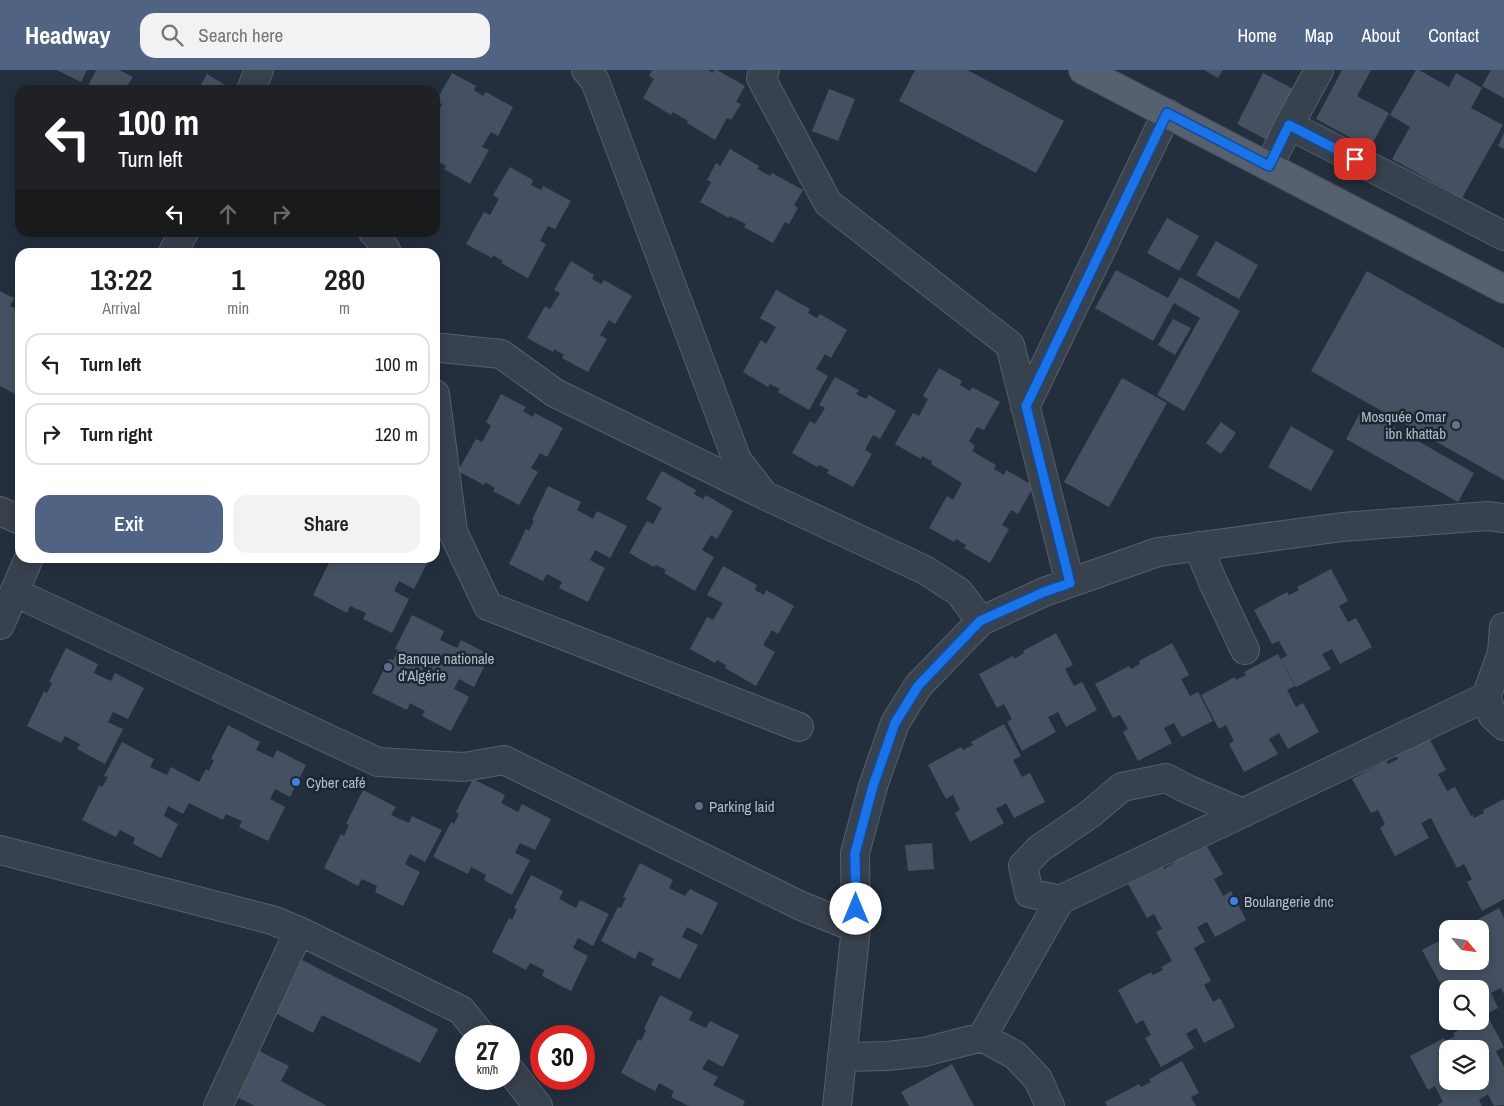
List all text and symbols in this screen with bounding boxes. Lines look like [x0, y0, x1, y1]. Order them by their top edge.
search box [140, 13, 490, 58]
text: Headway [25, 19, 110, 51]
icon: search [158, 21, 186, 49]
text: Search here [198, 22, 283, 48]
text: Home [1237, 23, 1277, 48]
text: Map [1305, 23, 1334, 48]
text: About [1362, 23, 1400, 48]
text: Contact [1428, 23, 1479, 48]
text: 100 m [118, 99, 199, 146]
icon: left [35, 105, 100, 170]
pin [1334, 138, 1376, 180]
text: Turn left [118, 144, 183, 174]
icon: arrive [1341, 145, 1369, 173]
icon: left [161, 200, 189, 228]
icon: ahead [214, 200, 242, 228]
icon: right [267, 200, 295, 228]
text: 13:22 [90, 259, 152, 299]
text: 1 [231, 259, 245, 299]
text: 280 [324, 259, 365, 299]
text: Arrival [102, 297, 140, 319]
text: min [227, 297, 249, 319]
text: m [339, 297, 350, 319]
icon: left [37, 350, 65, 378]
text: Turn left [80, 351, 141, 377]
text: 100 m [375, 351, 418, 377]
place label: Mosquée Omar ibn khattab [1361, 406, 1446, 444]
marker: Mosquée Omar ibn khattab [1450, 419, 1462, 431]
icon: right [37, 420, 65, 448]
text: Turn right [80, 421, 152, 447]
text: 120 m [375, 421, 418, 447]
button: Exit [35, 495, 223, 553]
button: Share [233, 495, 420, 553]
place label: Banque nationale d'Algérie [398, 648, 495, 686]
marker: Banque nationale d'Algérie [382, 661, 394, 673]
place label: Cyber café [306, 772, 366, 793]
marker: Cyber café [290, 776, 302, 788]
place label: Parking laid [709, 796, 775, 817]
marker: Parking laid [693, 800, 705, 812]
position arrow [829, 882, 881, 934]
place label: Boulangerie dnc [1244, 891, 1334, 912]
marker: Boulangerie dnc [1228, 895, 1240, 907]
north arrow [1439, 920, 1489, 970]
map controls [1439, 920, 1489, 1090]
button: search [1439, 980, 1489, 1030]
speed limit sign: 30 [530, 1025, 595, 1090]
text: 27 [476, 1034, 499, 1068]
button: layers [1439, 1040, 1489, 1090]
text: km/h [477, 1062, 498, 1078]

